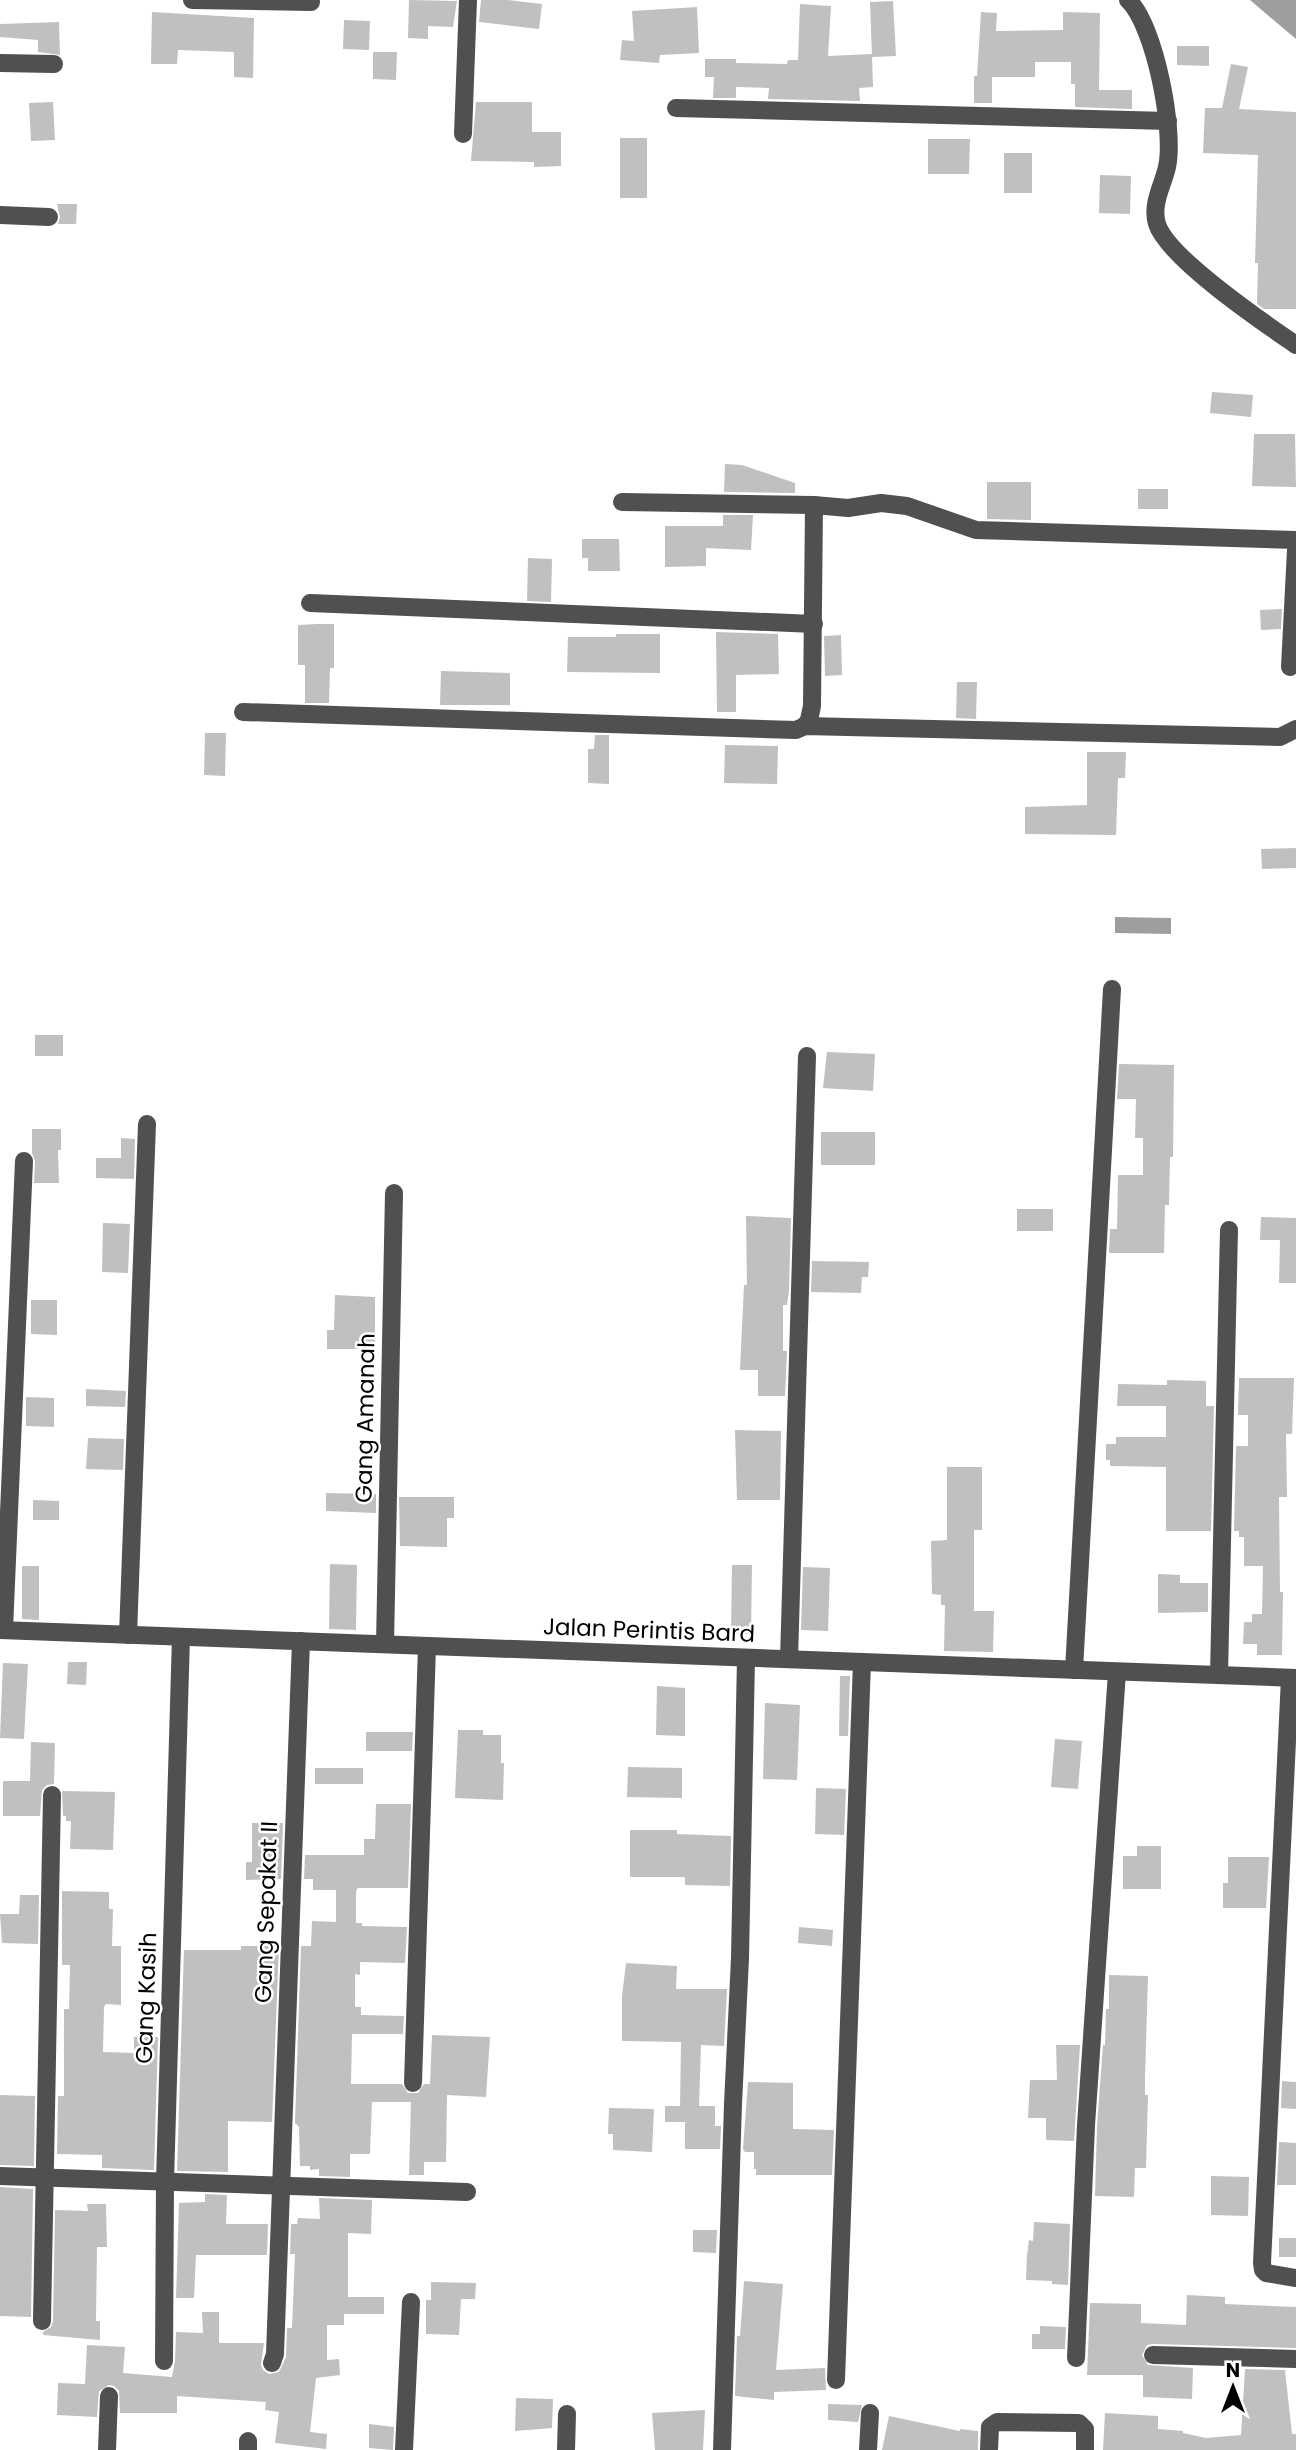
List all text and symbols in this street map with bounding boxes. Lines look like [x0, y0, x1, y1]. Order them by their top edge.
street label: Gang Amanah [348, 1333, 382, 1503]
street label: Jalan Perintis Bard [542, 1610, 756, 1650]
street label: Gang Sepakat II [247, 1821, 285, 2003]
street label: Gang Kasih [128, 1932, 164, 2064]
north arrow [1198, 2352, 1268, 2422]
text: N [1226, 2357, 1240, 2384]

